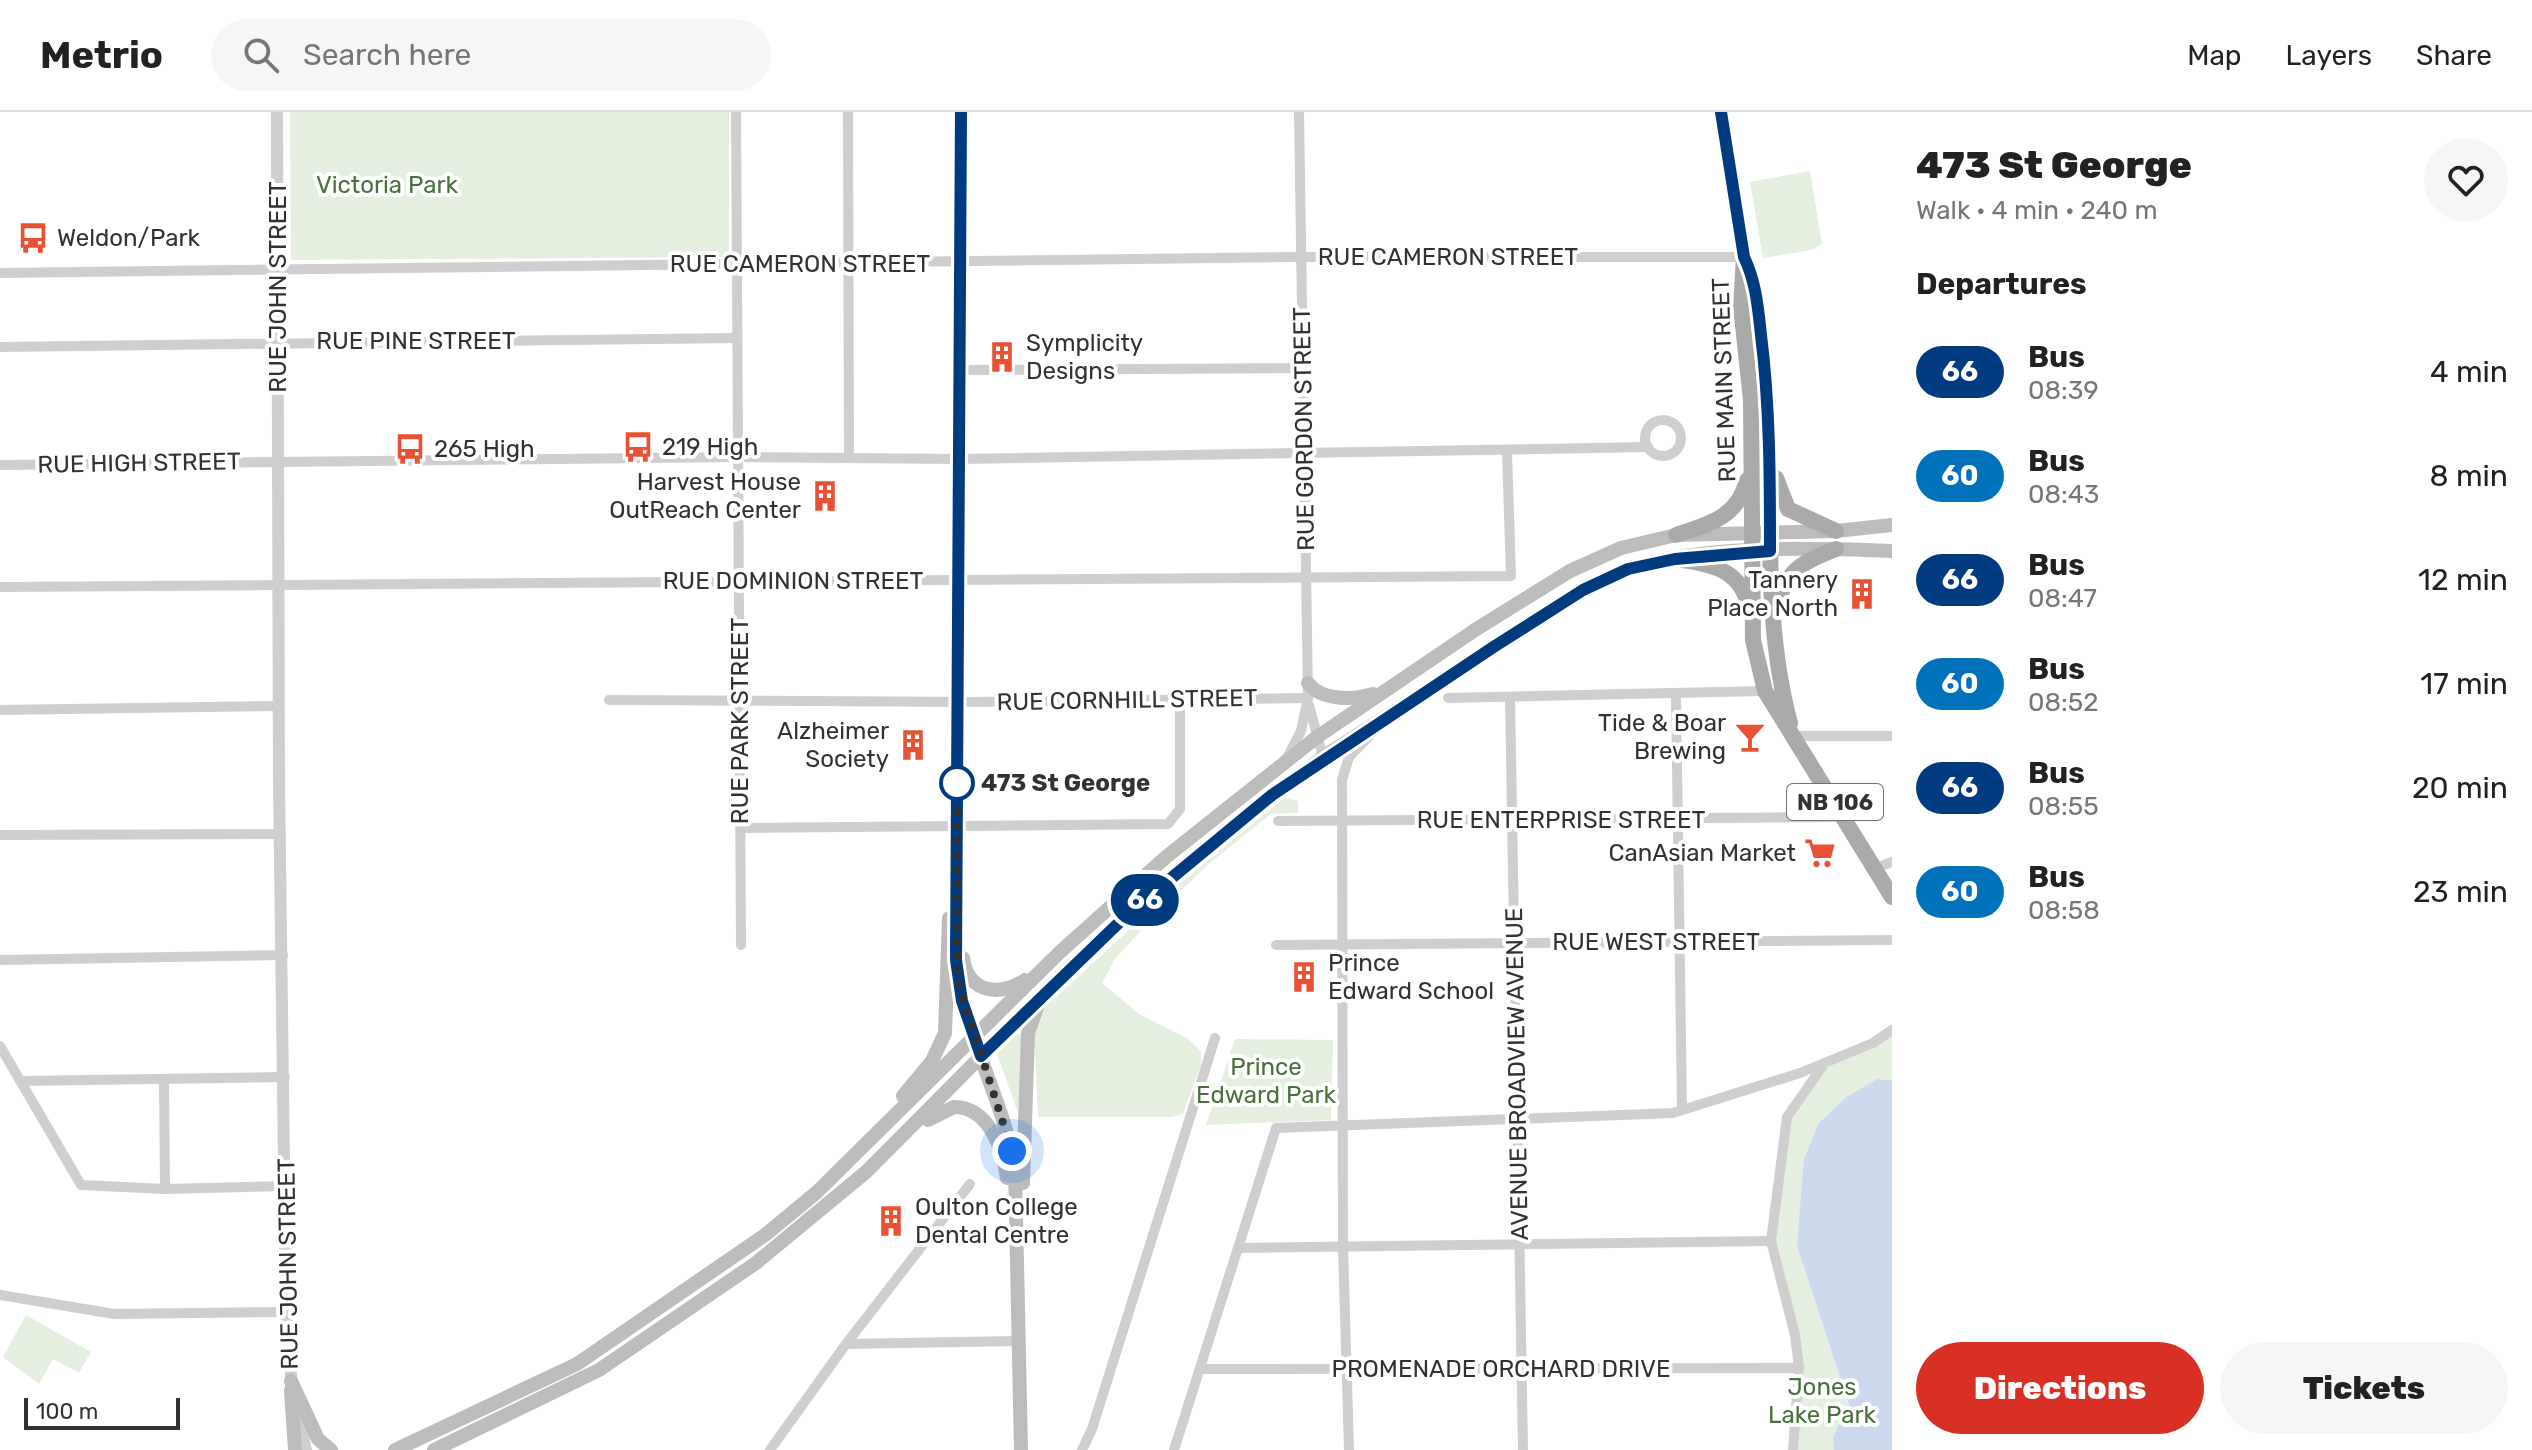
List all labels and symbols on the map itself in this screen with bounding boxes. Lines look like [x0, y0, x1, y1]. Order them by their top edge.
park label: Victoria Park [316, 171, 459, 199]
street label: RUE JOHN STREET [264, 181, 292, 393]
bus stop icon: Weldon/Park [16, 221, 50, 255]
place label: Weldon/Park [57, 224, 201, 252]
street label: RUE CAMERON STREET [1318, 243, 1578, 271]
street label: RUE CAMERON STREET [670, 250, 930, 278]
street label: RUE MAIN STREET [1706, 277, 1742, 483]
street label: RUE GORDON STREET [1288, 307, 1320, 551]
street label: RUE PINE STREET [316, 327, 516, 355]
place label: Symplicity Designs [1026, 329, 1143, 385]
building icon: Symplicity Designs [985, 340, 1019, 374]
bus stop icon: 219 High [621, 430, 655, 464]
bus stop icon: 265 High [393, 432, 427, 466]
place label: 219 High [662, 433, 758, 461]
place label: 265 High [434, 435, 535, 463]
street label: RUE HIGH STREET [37, 447, 241, 479]
place label: Harvest House OutReach Center [609, 468, 801, 524]
building icon: Harvest House OutReach Center [808, 479, 842, 513]
place label: Tannery Place North [1707, 566, 1838, 622]
street label: RUE DOMINION STREET [663, 567, 923, 595]
building icon: Tannery Place North [1845, 577, 1879, 611]
street label: RUE PARK STREET [726, 618, 754, 824]
street label: RUE CORNHILL STREET [996, 684, 1258, 716]
place label: Tide & Boar Brewing [1598, 709, 1726, 765]
place label: Alzheimer Society [777, 717, 889, 773]
bar icon: Tide & Boar Brewing [1733, 720, 1767, 754]
building icon: Alzheimer Society [896, 728, 930, 762]
marker: 473 St George [940, 766, 974, 800]
place label: 473 St George [981, 769, 1150, 797]
road number: NB 106 [1787, 784, 1883, 820]
street label: RUE ENTERPRISE STREET [1417, 806, 1705, 834]
supermarket icon: CanAsian Market [1803, 836, 1837, 870]
place label: CanAsian Market [1608, 839, 1796, 867]
line badge: 66 [1109, 874, 1181, 926]
street label: AVENUE BROADVIEW AVENUE [1500, 907, 1534, 1241]
street label: RUE WEST STREET [1552, 928, 1760, 956]
place label: Prince Edward School [1328, 949, 1494, 1005]
building icon: Prince Edward School [1287, 960, 1321, 994]
park label: Prince Edward Park [1196, 1053, 1336, 1109]
your location [992, 1131, 1032, 1171]
street label: RUE JOHN STREET [272, 1158, 304, 1370]
place label: Oulton College Dental Centre [915, 1193, 1078, 1249]
building icon: Oulton College Dental Centre [874, 1204, 908, 1238]
street label: PROMENADE ORCHARD DRIVE [1331, 1355, 1671, 1383]
park label: Jones Lake Park [1768, 1373, 1877, 1429]
scale bar [24, 1394, 180, 1430]

